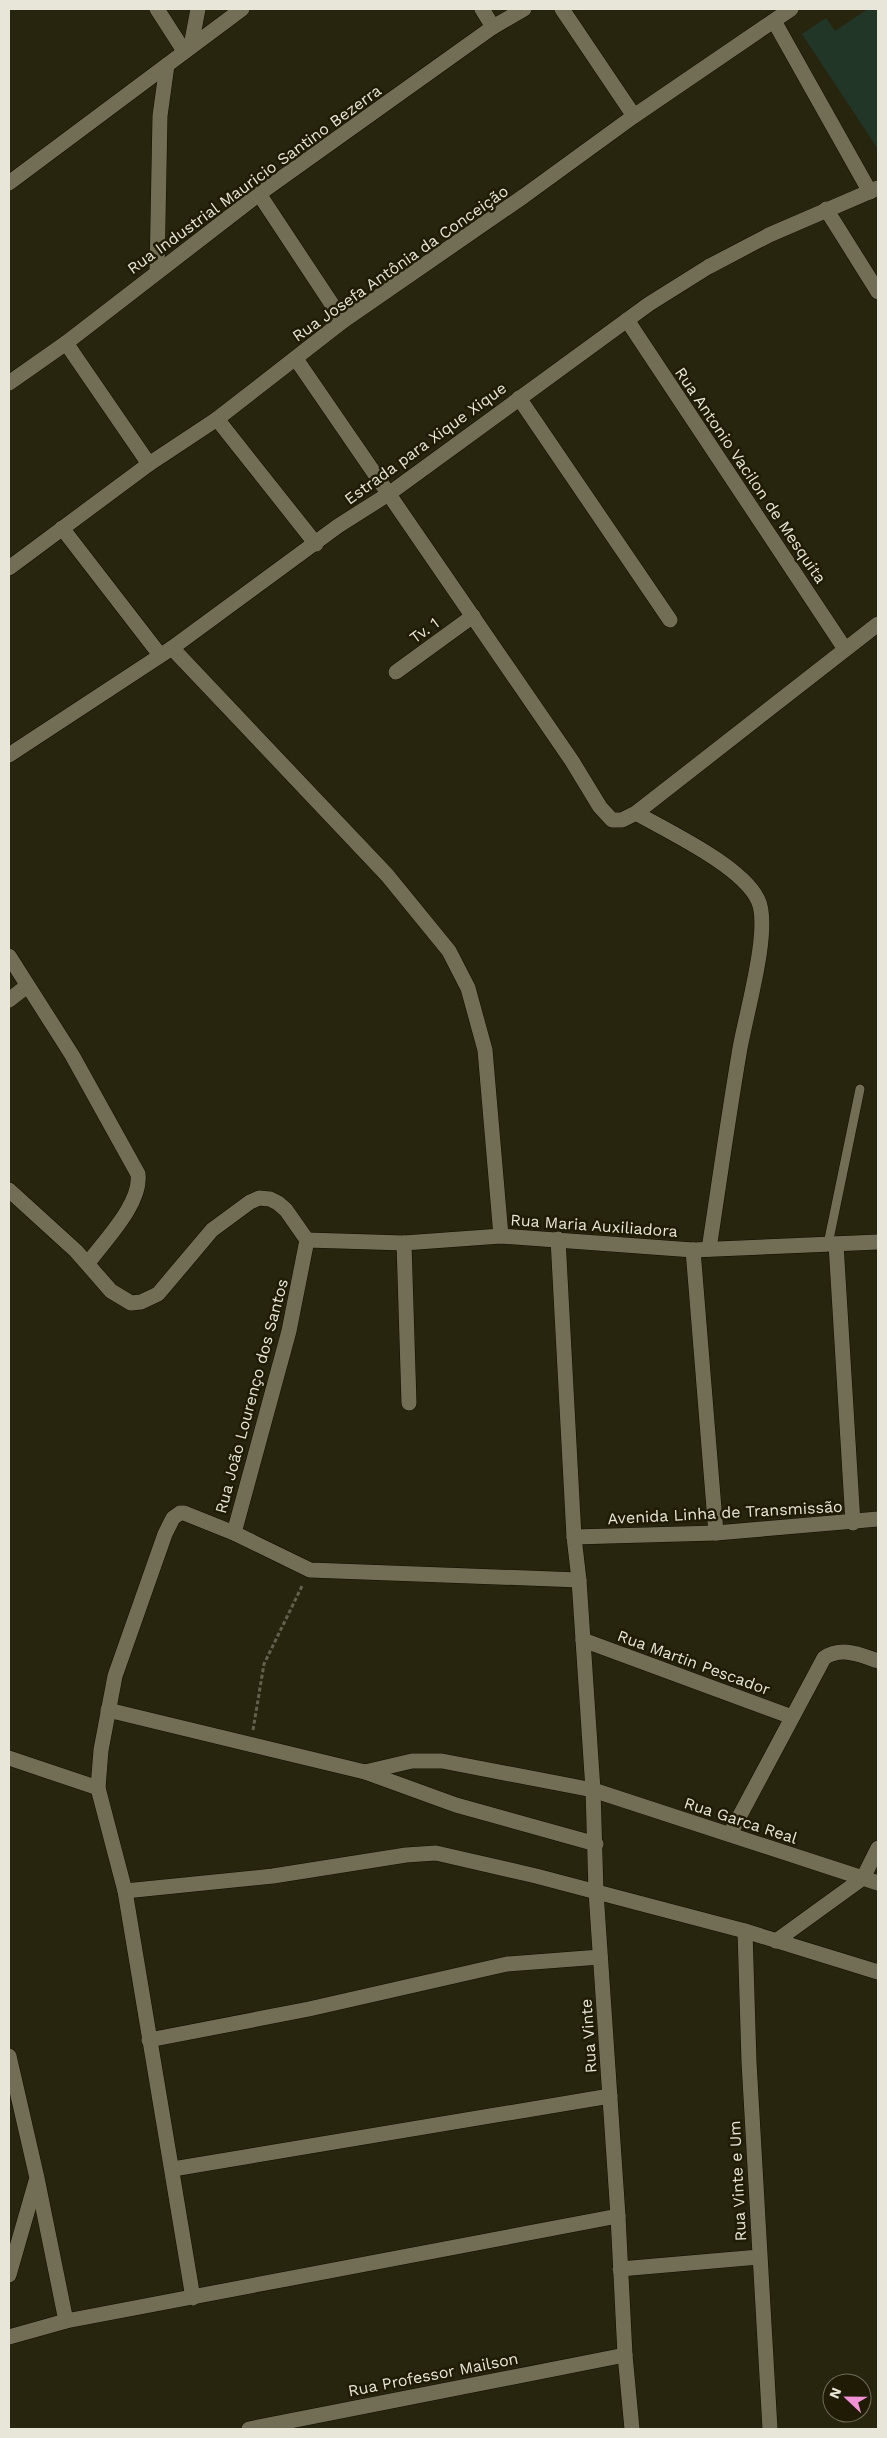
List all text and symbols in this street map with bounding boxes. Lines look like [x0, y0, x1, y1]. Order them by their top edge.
street label: Rua Industrial Mauricio Santino Bezerra [124, 81, 385, 278]
street label: Rua Josefa Antônia da Conceição [289, 181, 512, 346]
street label: Rua Antonio Vacilon de Mesquita [671, 364, 830, 587]
street label: Estrada para Xique Xique [341, 378, 510, 509]
street label: Tv. 1 [406, 613, 443, 647]
street label: Rua Maria Auxiliadora [510, 1210, 678, 1241]
street label: Rua João Lourenço dos Santos [211, 1277, 292, 1516]
street label: Avenida Linha de Transmissão [607, 1497, 843, 1528]
street label: Rua Martin Pescador [615, 1626, 773, 1699]
street label: Rua Garca Real [682, 1793, 800, 1848]
street label: Rua Vinte [576, 1998, 601, 2074]
street label: Rua Vinte e Um [725, 2120, 750, 2242]
street label: Rua Professor Mailson [346, 2349, 520, 2400]
north arrow [822, 2373, 872, 2423]
text: N [826, 2385, 844, 2401]

